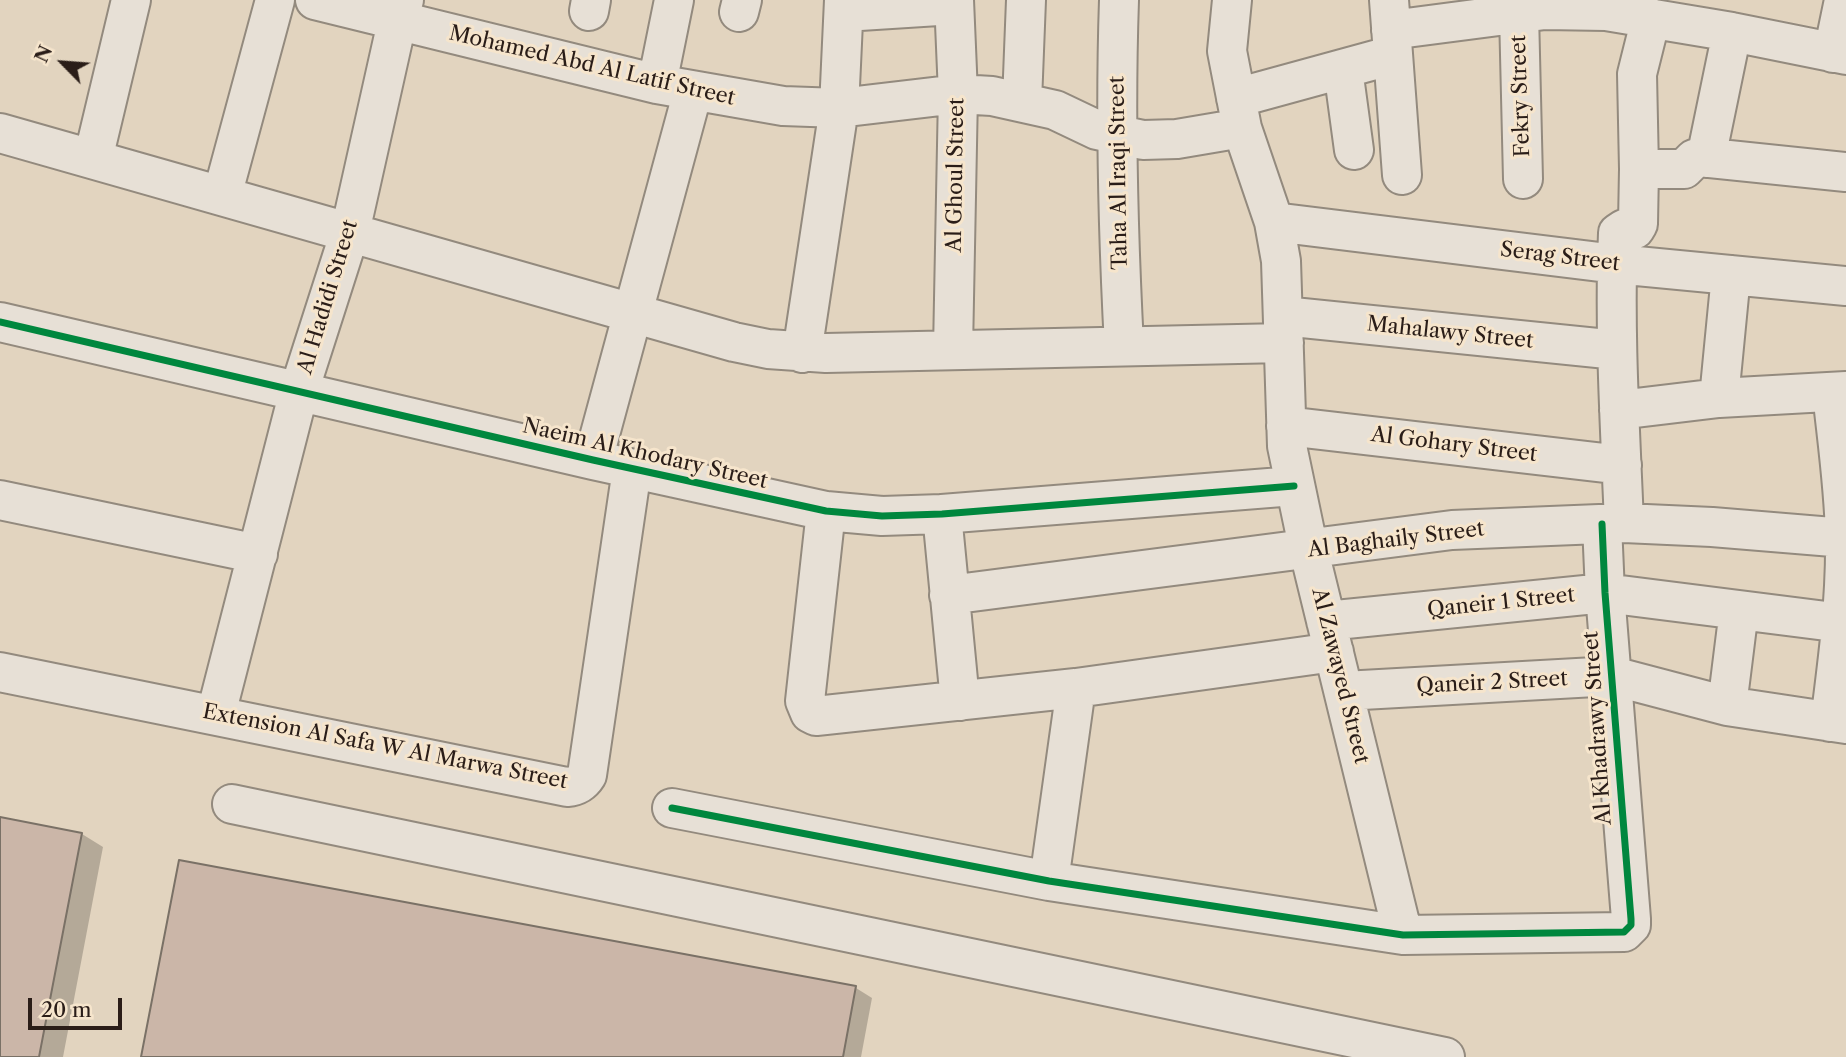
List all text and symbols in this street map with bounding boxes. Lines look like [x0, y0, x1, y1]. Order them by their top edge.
street label: Mohamed Abd Al Latif Street [447, 21, 737, 111]
north arrow [28, 28, 98, 98]
street label: Fekry Street [1506, 34, 1536, 158]
text: N [30, 42, 57, 66]
street label: Taha Al Iraqi Street [1105, 76, 1133, 270]
street label: Al Ghoul Street [942, 97, 970, 253]
street label: Al Hadidi Street [293, 217, 363, 377]
street label: Serag Street [1499, 237, 1621, 277]
street label: Mahalawy Street [1366, 312, 1534, 354]
street label: Naeim Al Khodary Street [520, 414, 770, 494]
street label: Al Gohary Street [1370, 422, 1538, 468]
street label: Al Baghaily Street [1306, 517, 1486, 563]
street label: Qaneir 1 Street [1426, 583, 1576, 623]
street label: Al Zawayed Street [1306, 586, 1374, 766]
street label: Al Khadrawy Street [1579, 630, 1617, 826]
street label: Qaneir 2 Street [1416, 666, 1568, 700]
street label: Extension Al Safa W Al Marwa Street [200, 699, 570, 795]
scale bar [32, 984, 126, 1028]
text: 20 m [41, 997, 92, 1022]

